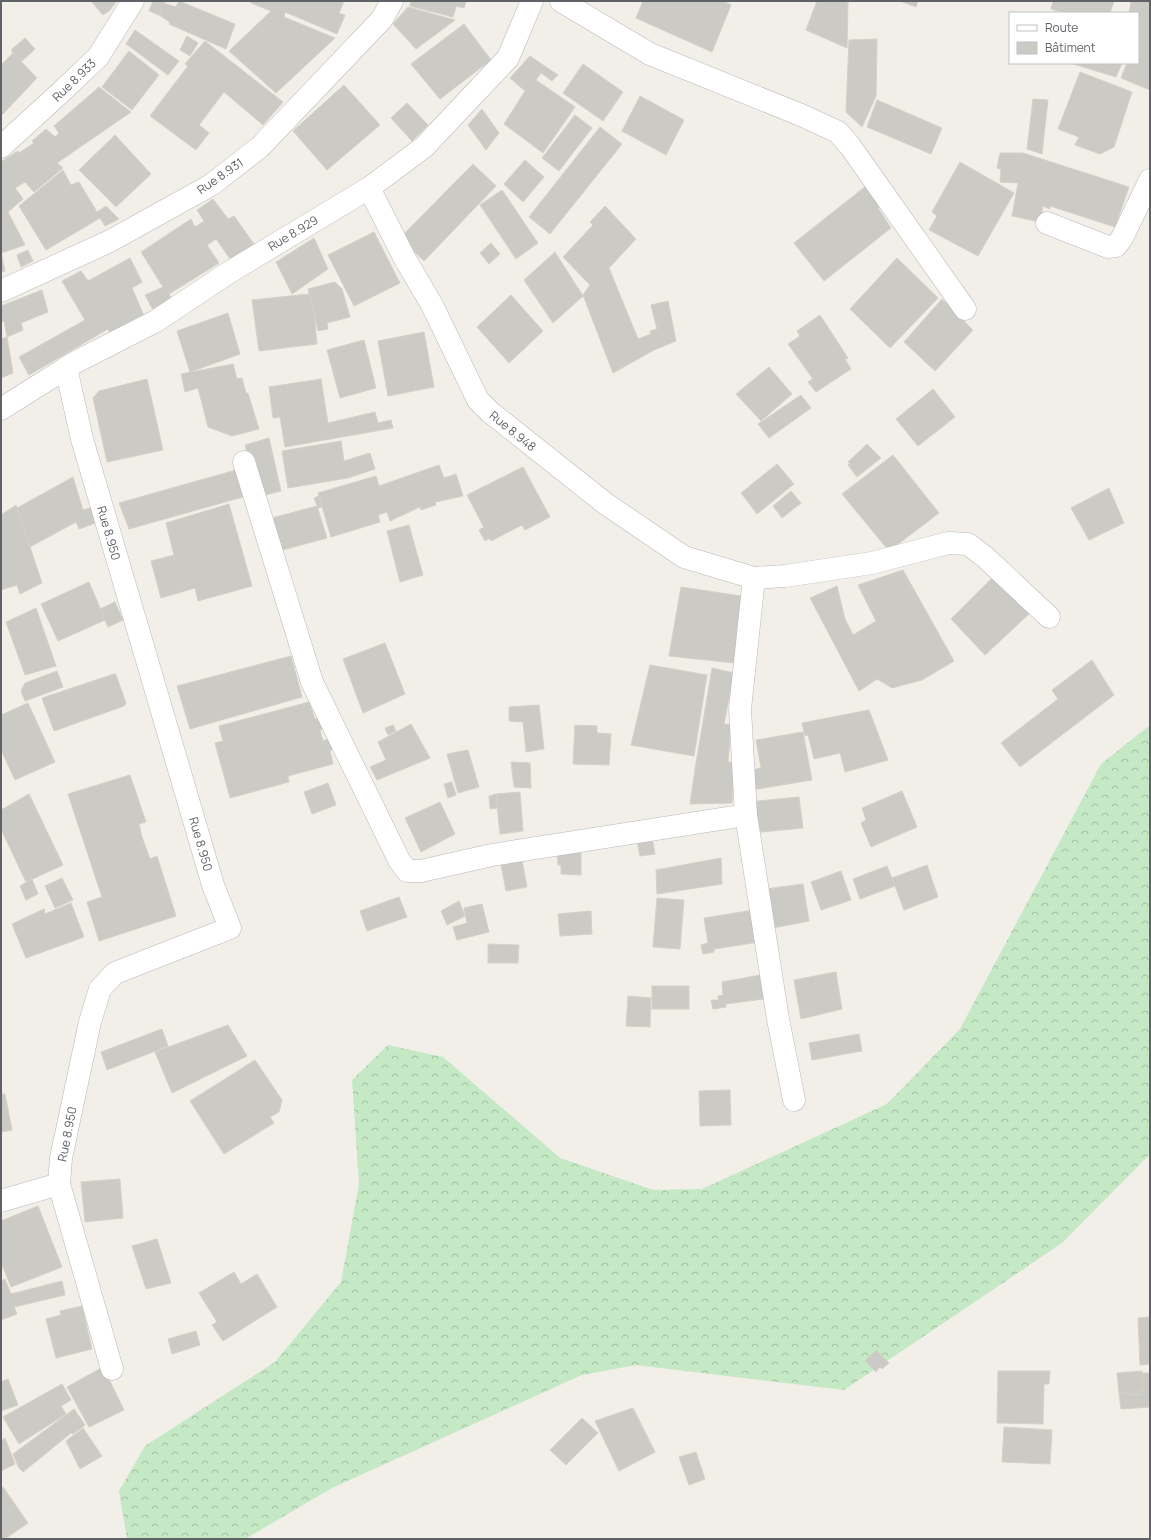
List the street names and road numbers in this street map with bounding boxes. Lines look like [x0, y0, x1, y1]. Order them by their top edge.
street label: Rue 8.933 [48, 55, 100, 105]
street label: Rue 8.931 [193, 154, 247, 198]
street label: Rue 8.929 [265, 211, 321, 255]
street label: Rue 8.948 [486, 407, 540, 455]
street label: Rue 8.950 [93, 504, 125, 562]
street label: Rue 8.950 [185, 815, 217, 873]
street label: Rue 8.950 [53, 1105, 81, 1163]

